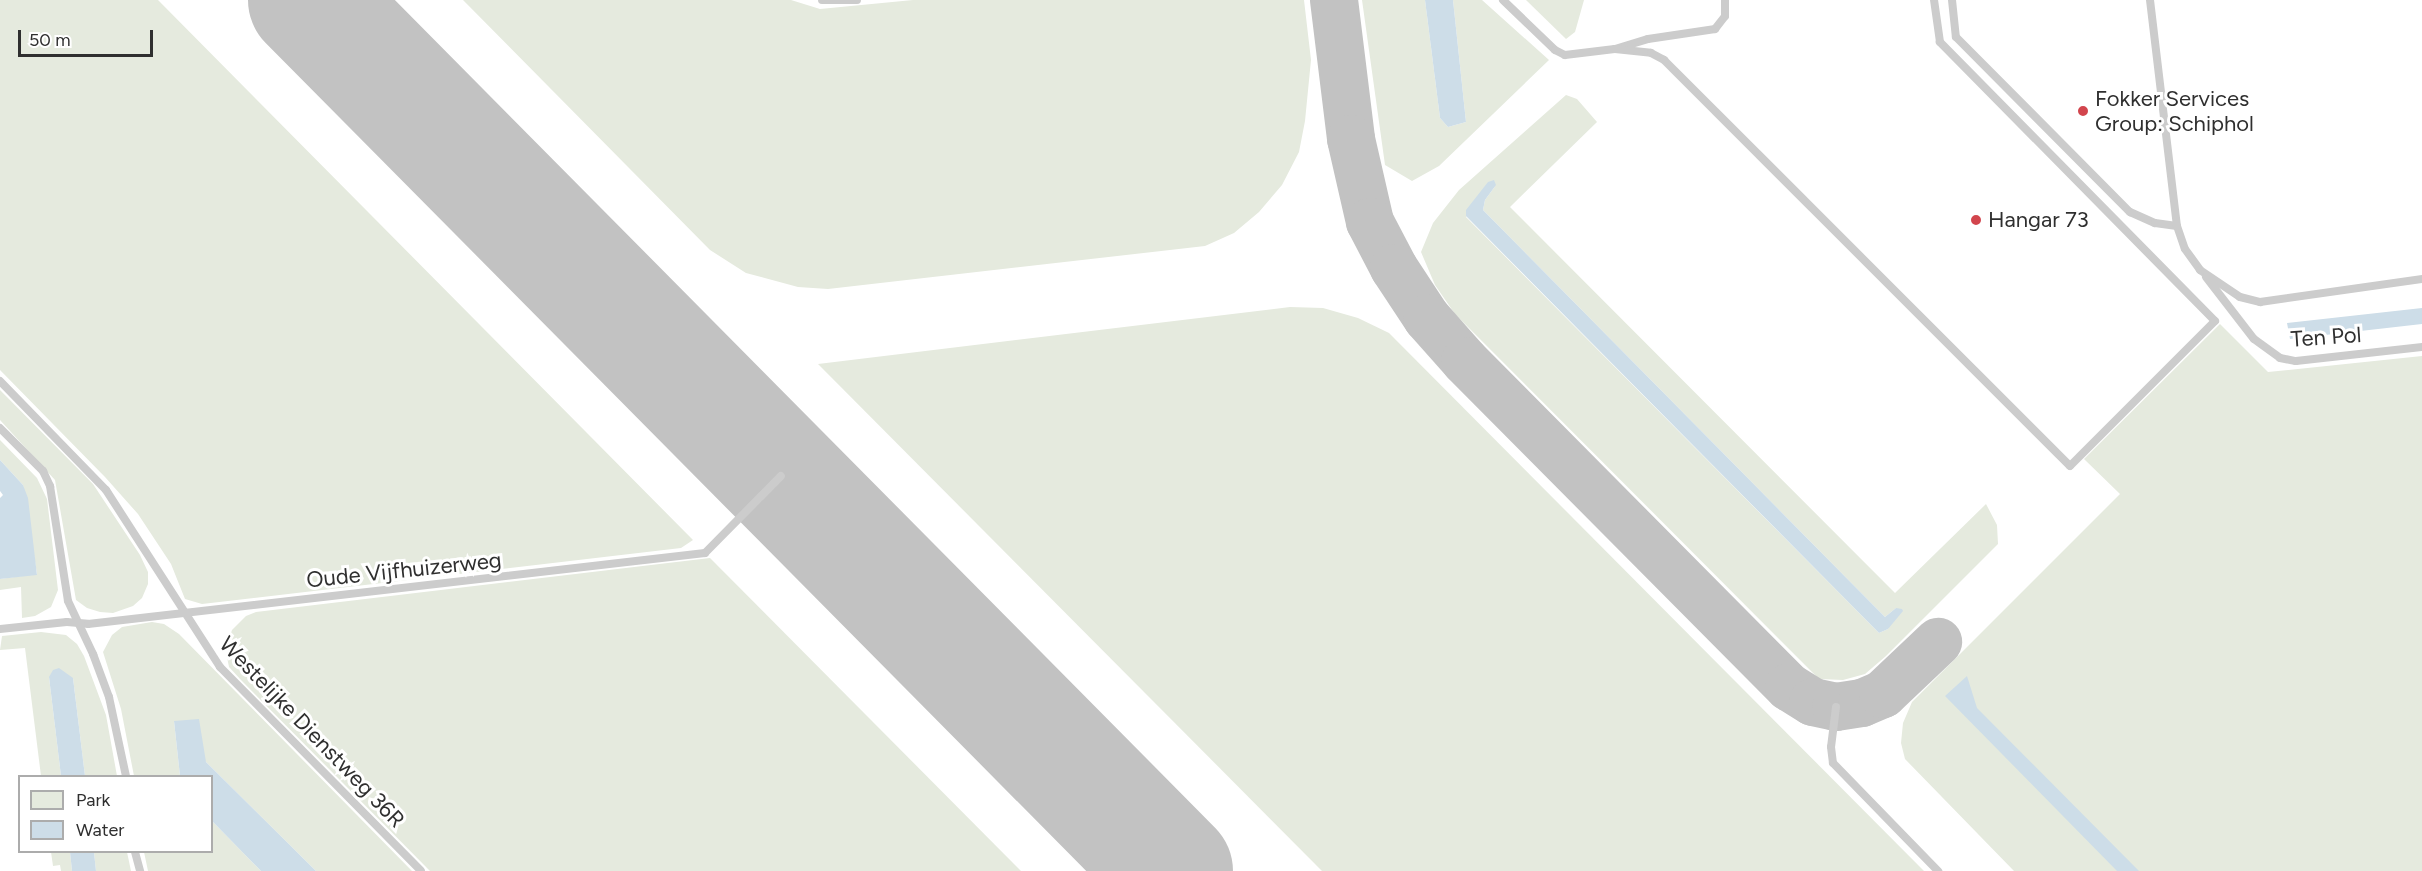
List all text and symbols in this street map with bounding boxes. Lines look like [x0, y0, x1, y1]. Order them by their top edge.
scale bar [21, 18, 156, 56]
text: 50 m [29, 29, 71, 51]
place label: Fokker Services Group: Schiphol [2095, 85, 2254, 136]
marker: Fokker Services Group: Schiphol [2076, 104, 2090, 118]
place label: Hangar 73 [1988, 207, 2089, 233]
marker: Hangar 73 [1969, 213, 1983, 227]
street label: Ten Pol [2290, 321, 2362, 353]
street label: Oude Vijfhuizerweg [305, 547, 503, 593]
street label: Westelijke Dienstweg 36R [214, 631, 410, 833]
legend [18, 775, 213, 853]
text: Park [76, 789, 110, 811]
text: Water [76, 819, 124, 841]

